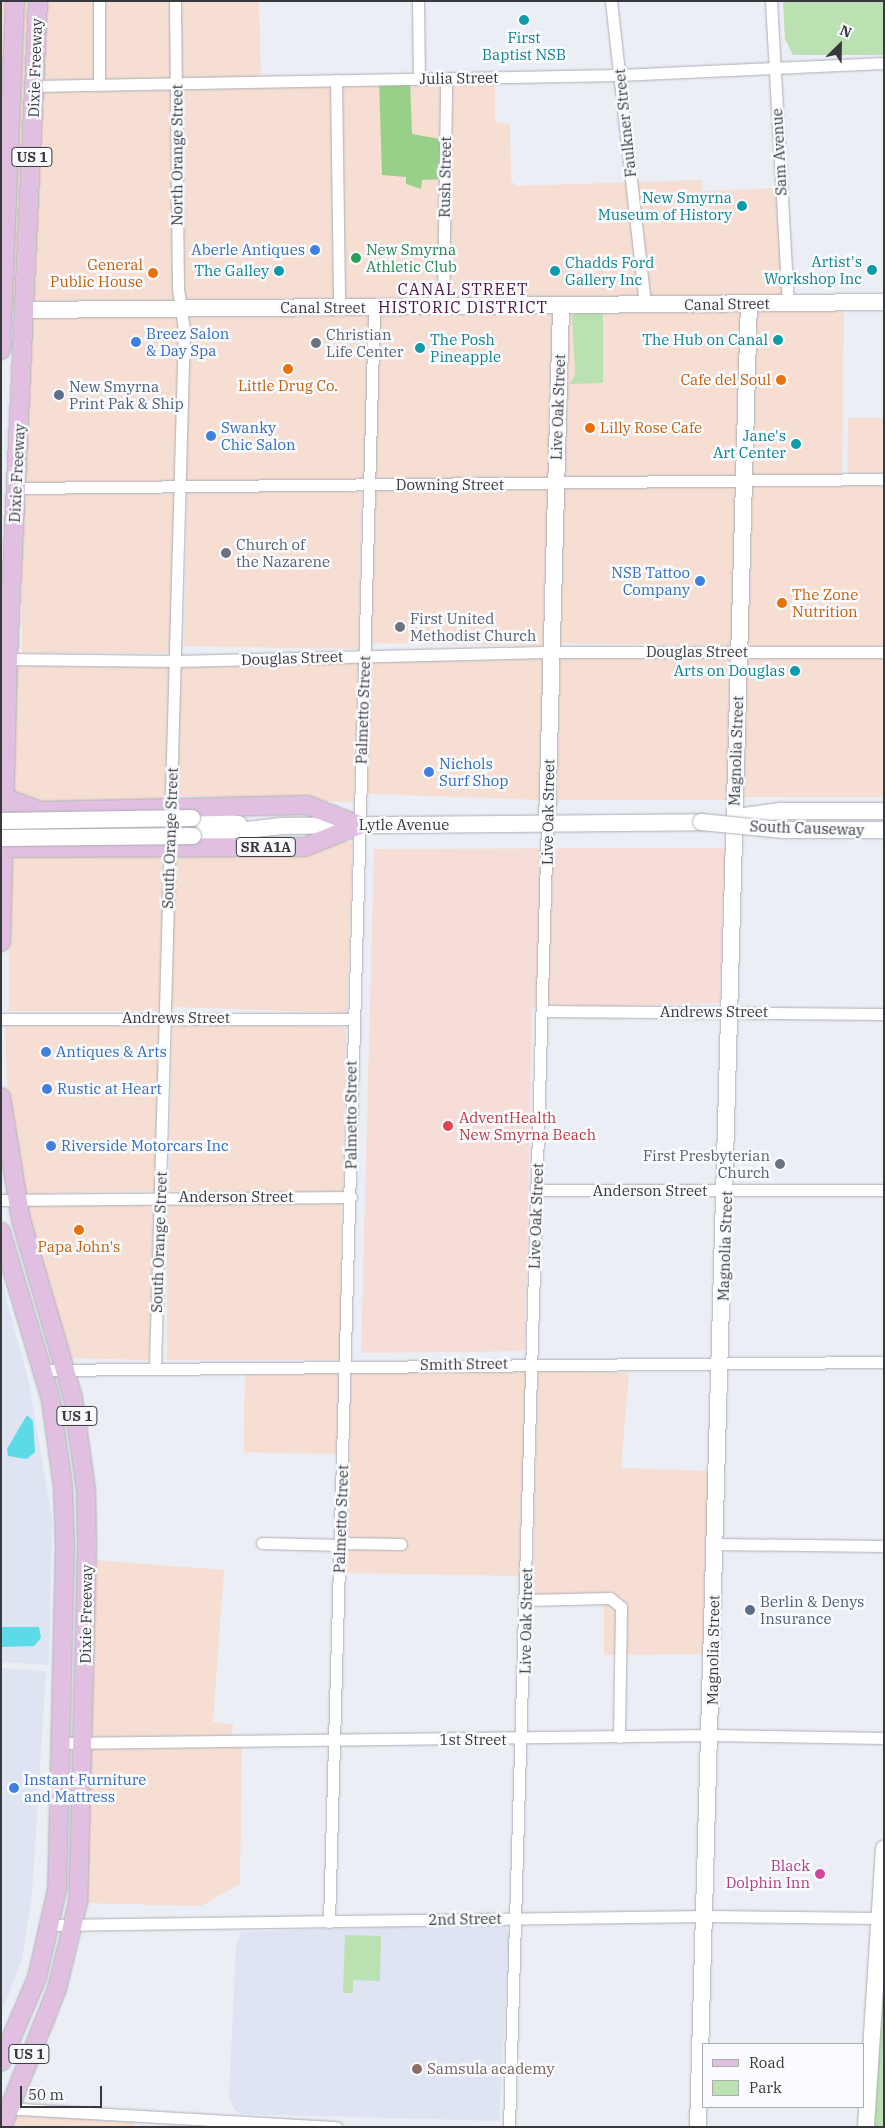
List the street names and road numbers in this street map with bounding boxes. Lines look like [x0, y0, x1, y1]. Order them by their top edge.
street label: Dixie Freeway [24, 18, 46, 118]
street label: Julia Street [419, 68, 499, 88]
street label: Faulkner Street [610, 68, 640, 178]
street label: North Orange Street [168, 84, 186, 226]
street label: Sam Avenue [768, 108, 790, 196]
street label: Rush Street [435, 136, 455, 218]
road number: US 1 [11, 146, 53, 168]
street label: Canal Street [684, 294, 770, 314]
street label: Canal Street [280, 299, 366, 317]
street label: Live Oak Street [547, 354, 569, 460]
street label: Dixie Freeway [5, 423, 29, 523]
street label: Downing Street [396, 476, 504, 494]
street label: Douglas Street [646, 643, 748, 661]
street label: Douglas Street [241, 647, 343, 669]
street label: Palmetto Street [352, 655, 374, 765]
street label: Magnolia Street [725, 696, 747, 806]
street label: Live Oak Street [538, 759, 558, 865]
street label: South Orange Street [159, 767, 181, 909]
street label: Lytle Avenue [359, 816, 449, 834]
street label: South Causeway [749, 817, 865, 839]
road number: SR A1A [235, 836, 297, 859]
street label: Andrews Street [660, 1003, 768, 1021]
street label: Andrews Street [122, 1009, 230, 1027]
street label: Palmetto Street [342, 1061, 360, 1169]
street label: Live Oak Street [525, 1163, 547, 1269]
street label: South Orange Street [148, 1171, 170, 1313]
street label: Anderson Street [593, 1182, 707, 1200]
street label: Anderson Street [179, 1188, 293, 1206]
street label: Magnolia Street [714, 1191, 736, 1301]
street label: Smith Street [420, 1354, 508, 1374]
road number: US 1 [56, 1404, 98, 1428]
street label: Palmetto Street [330, 1464, 352, 1574]
street label: Dixie Freeway [76, 1564, 96, 1664]
street label: Live Oak Street [516, 1568, 536, 1674]
street label: Magnolia Street [703, 1595, 723, 1705]
street label: 1st Street [439, 1731, 507, 1749]
street label: 2nd Street [428, 1909, 502, 1929]
road number: US 1 [8, 2042, 50, 2066]

